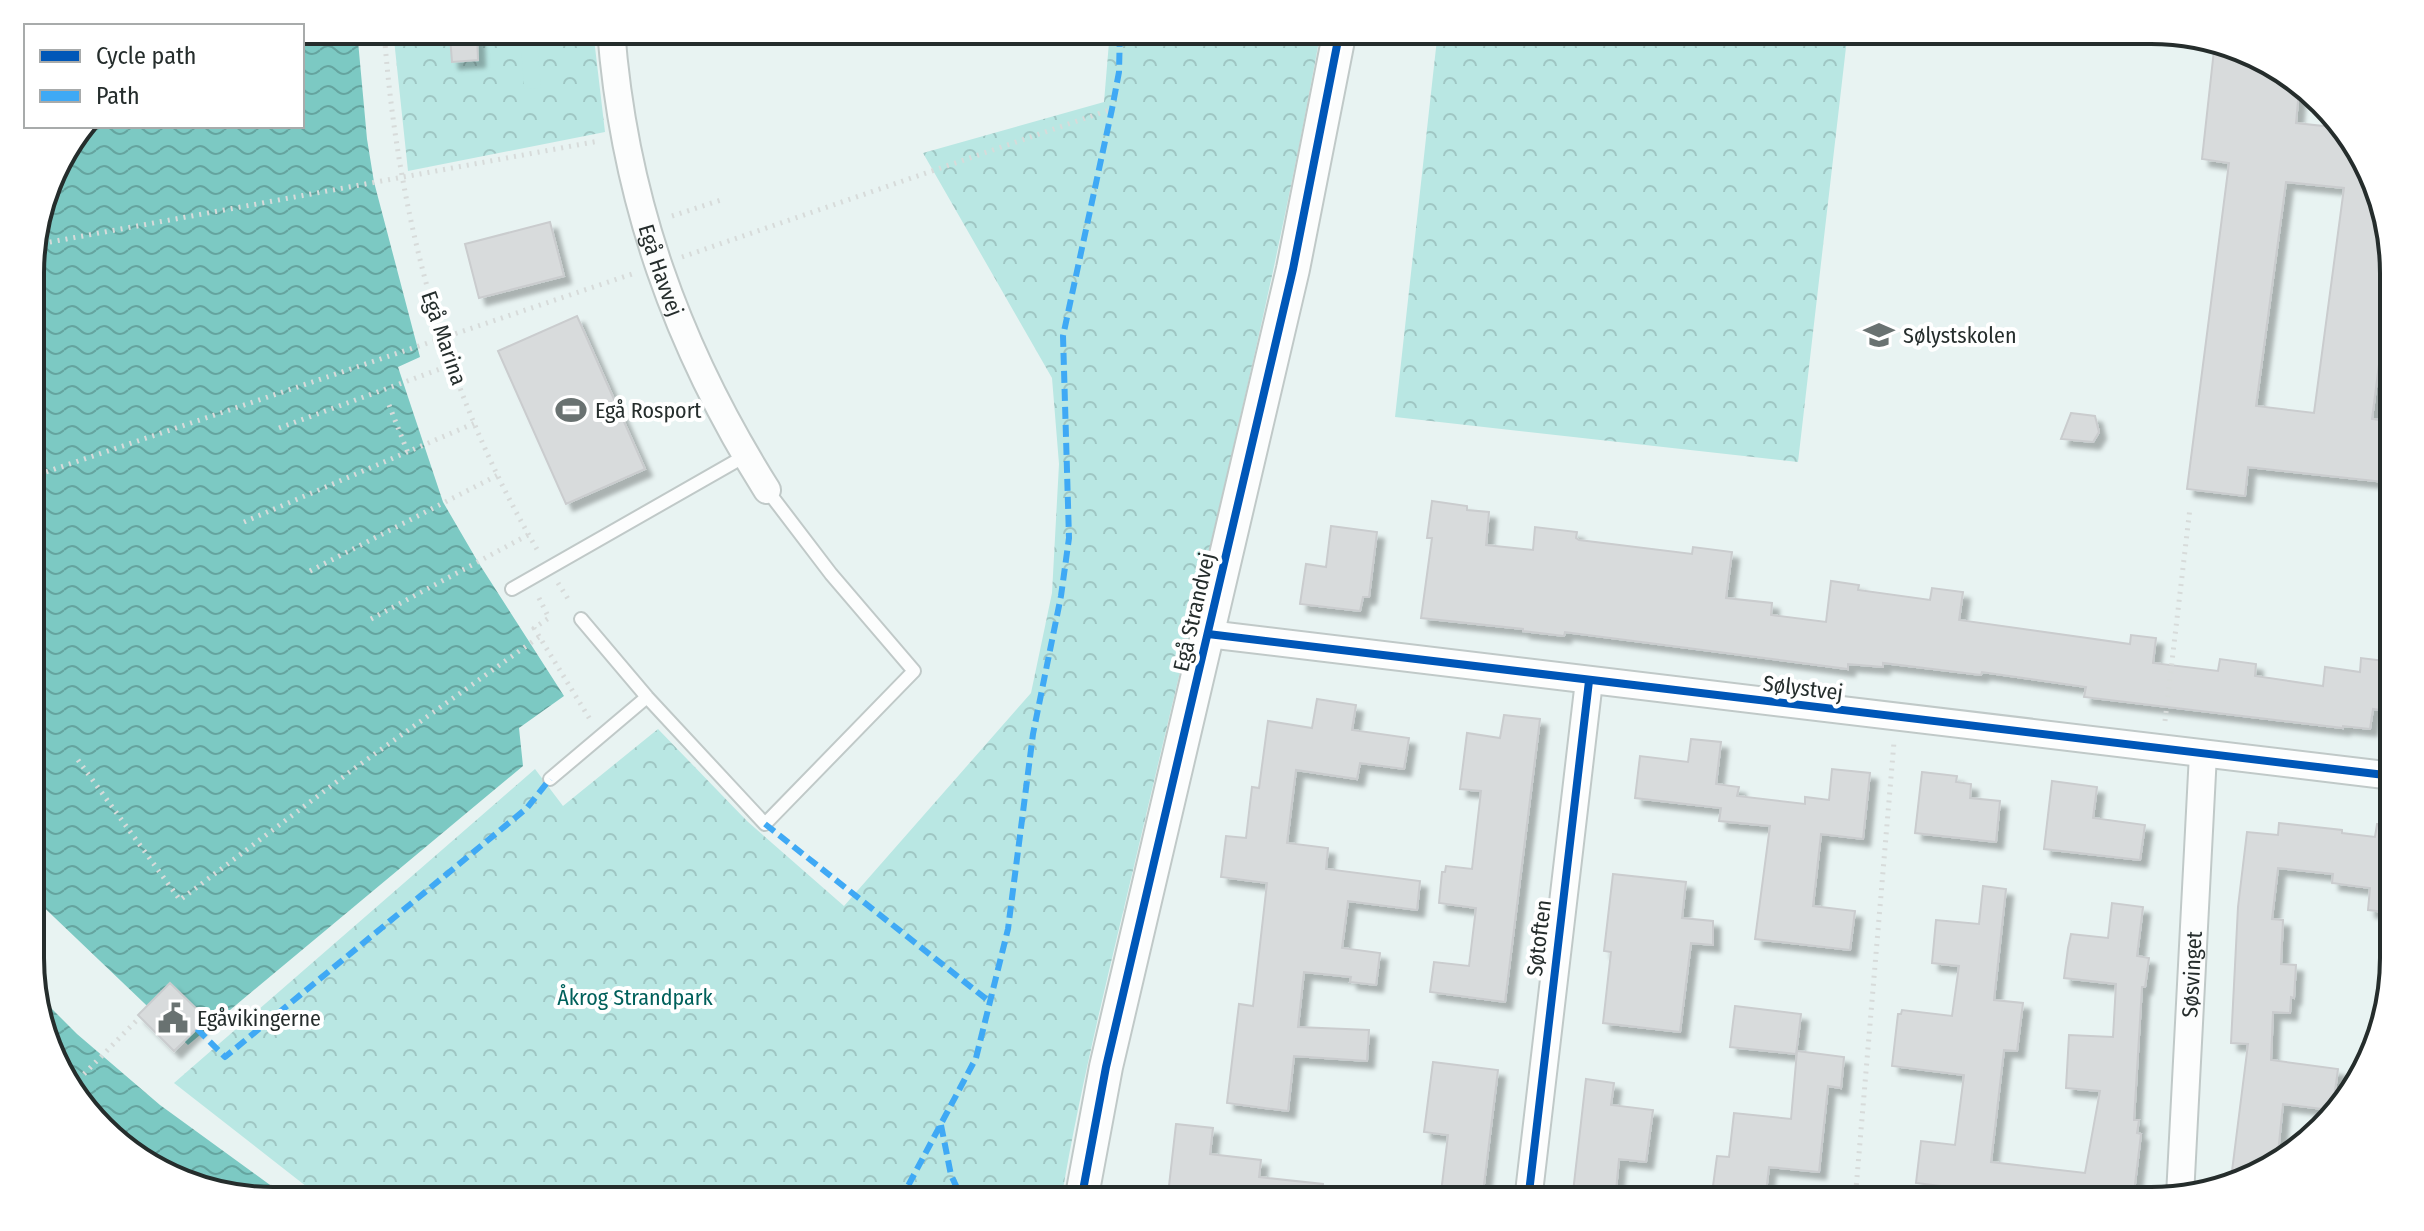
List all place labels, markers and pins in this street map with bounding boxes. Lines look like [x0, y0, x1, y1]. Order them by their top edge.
school or university icon: Sølystskolen [1862, 318, 1896, 352]
place label: Sølystskolen [1903, 322, 2017, 349]
sports icon: Egå Rosport [554, 393, 588, 427]
place label: Egå Rosport [595, 397, 702, 424]
public building icon: Egåvikingerne [156, 1001, 190, 1035]
place label: Egåvikingerne [197, 1005, 321, 1032]

